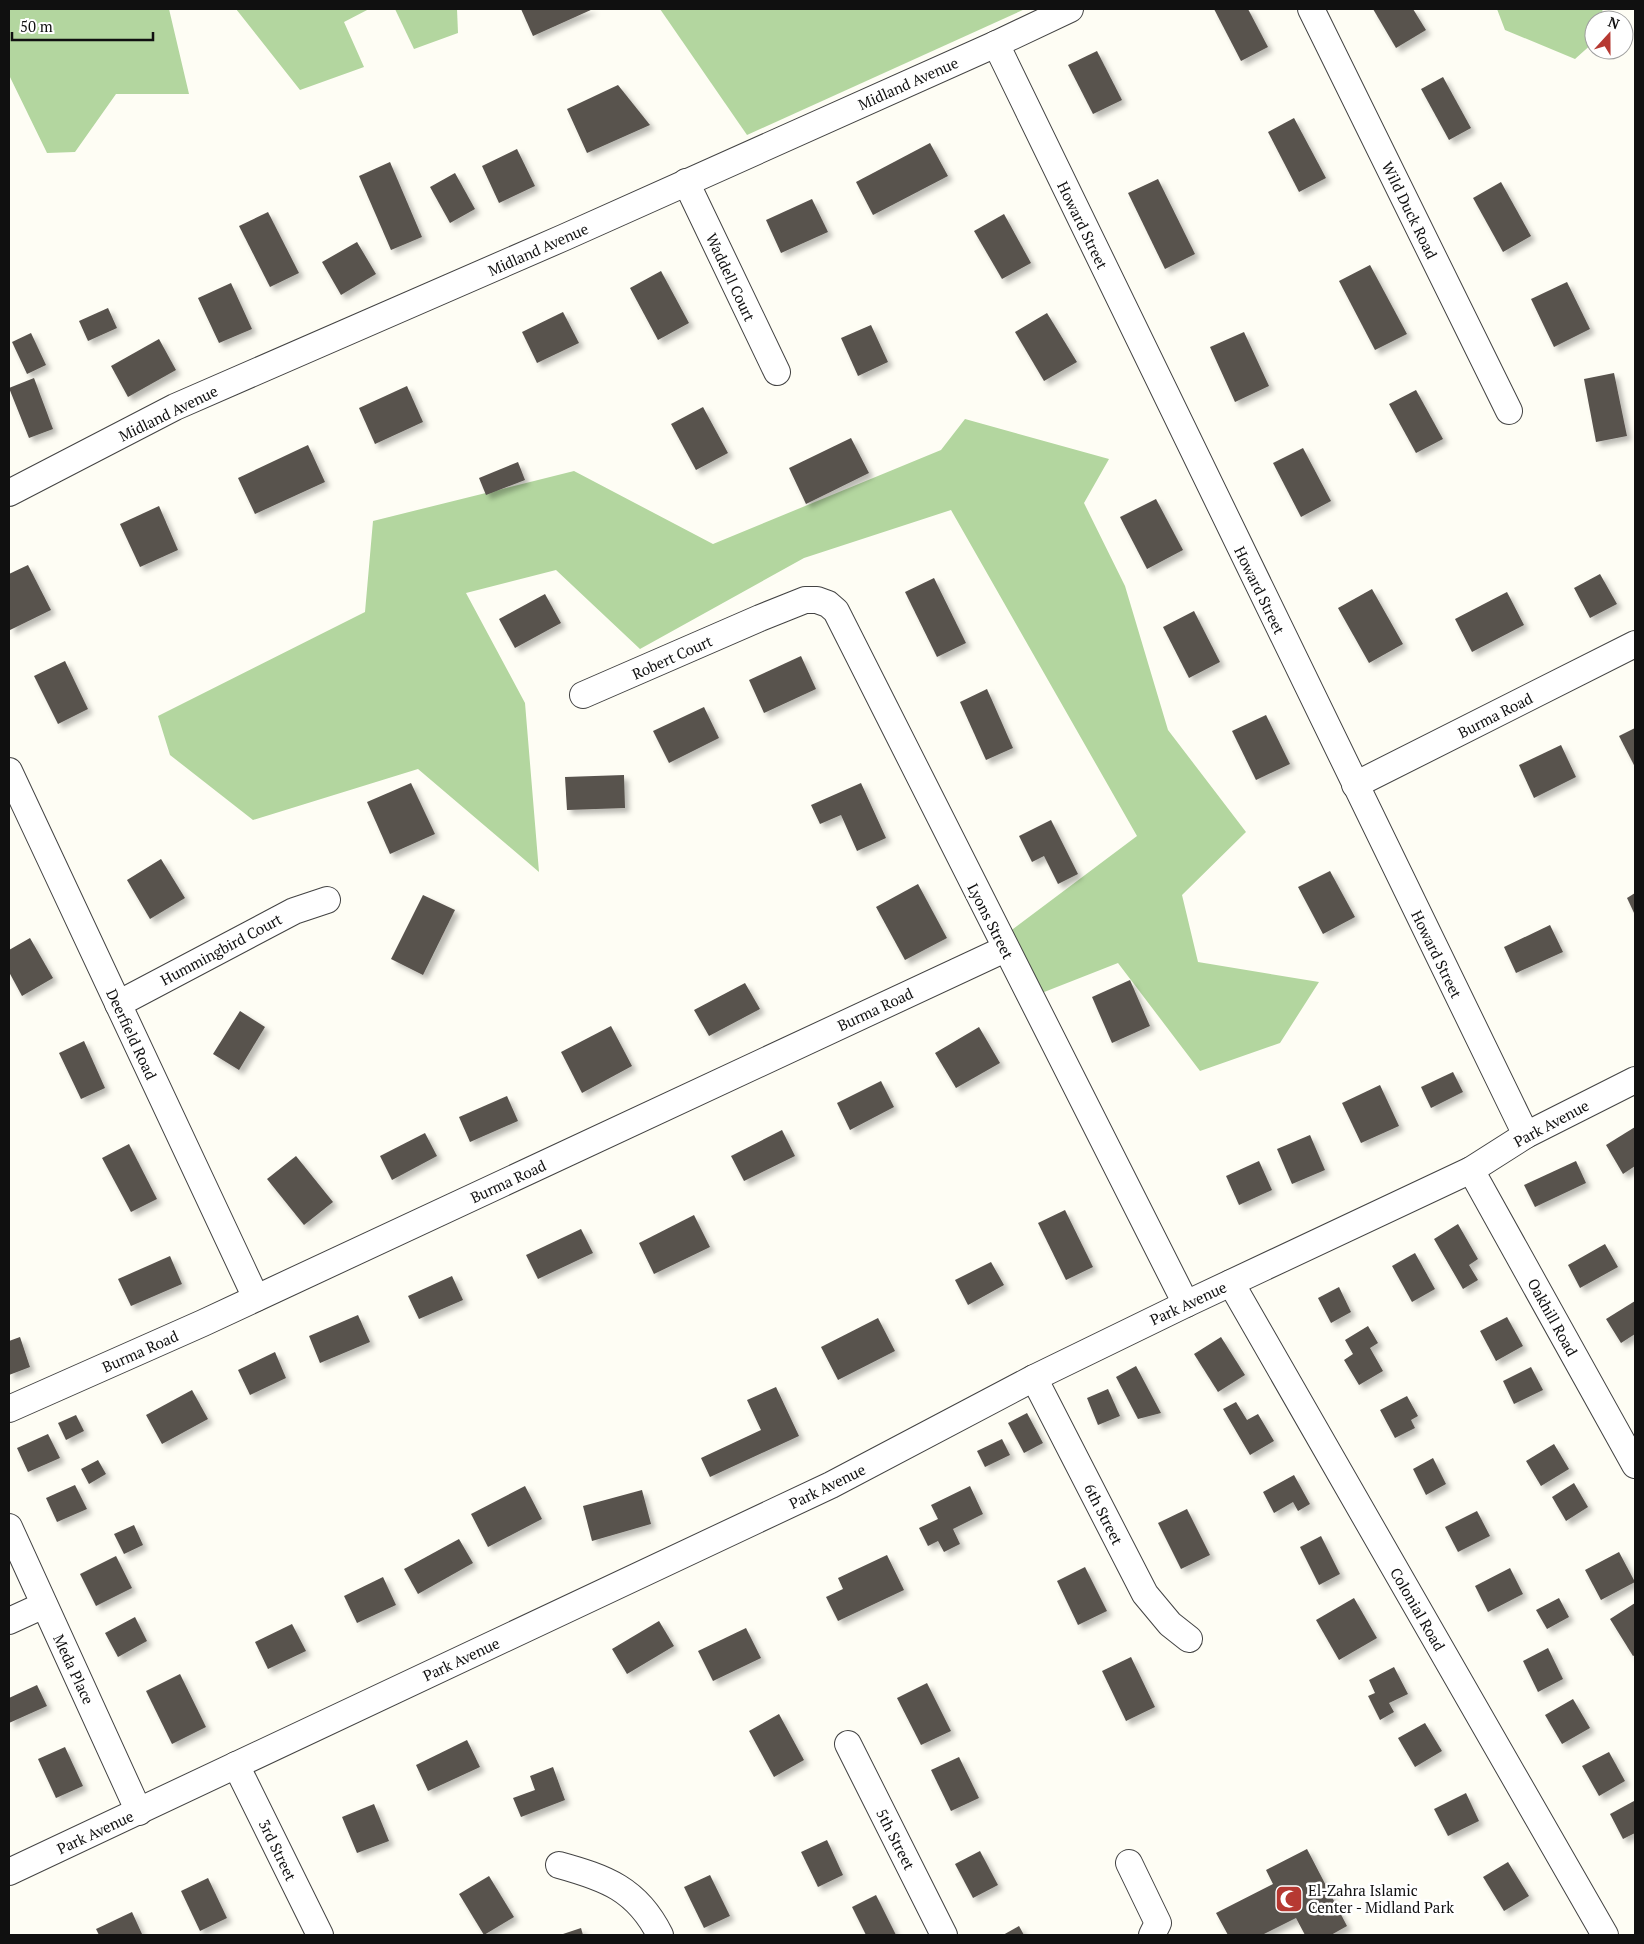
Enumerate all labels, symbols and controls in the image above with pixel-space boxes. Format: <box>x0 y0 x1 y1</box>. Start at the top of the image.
scale bar <box>12 10 154 42</box>
north arrow <box>1584 10 1634 60</box>
text: N <box>1605 12 1623 33</box>
text: 50 m <box>20 16 53 36</box>
street label: Midland Avenue <box>855 52 961 114</box>
street label: Wild Duck Road <box>1378 158 1442 262</box>
street label: Howard Street <box>1053 178 1113 273</box>
street label: Midland Avenue <box>485 218 591 280</box>
street label: Waddell Court <box>702 230 760 325</box>
street label: Midland Avenue <box>115 380 221 446</box>
street label: Howard Street <box>1230 543 1290 638</box>
street label: Robert Court <box>629 630 716 684</box>
street label: Burma Road <box>1454 688 1536 742</box>
street label: Lyons Street <box>963 880 1019 963</box>
street label: Howard Street <box>1407 907 1467 1002</box>
street label: Hummingbird Court <box>157 908 286 989</box>
street label: Burma Road <box>834 983 916 1035</box>
street label: Deerfield Road <box>102 985 162 1083</box>
street label: Park Avenue <box>1510 1095 1592 1151</box>
street label: Burma Road <box>467 1155 549 1207</box>
street label: Oakhill Road <box>1523 1275 1583 1359</box>
street label: Park Avenue <box>1146 1277 1230 1329</box>
street label: Burma Road <box>99 1325 181 1377</box>
street label: Park Avenue <box>786 1459 868 1513</box>
street label: 6th Street <box>1080 1480 1128 1548</box>
street label: Colonial Road <box>1386 1564 1450 1654</box>
street label: Meda Place <box>49 1631 99 1707</box>
street label: Park Avenue <box>419 1633 503 1685</box>
street label: 5th Street <box>872 1805 920 1873</box>
street label: Park Avenue <box>53 1806 137 1858</box>
street label: 3rd Street <box>255 1816 302 1884</box>
place label: El-Zahra Islamic Center - Midland Park <box>1308 1880 1454 1917</box>
mosque icon: El-Zahra Islamic Center - Midland Park <box>1274 1884 1304 1914</box>

